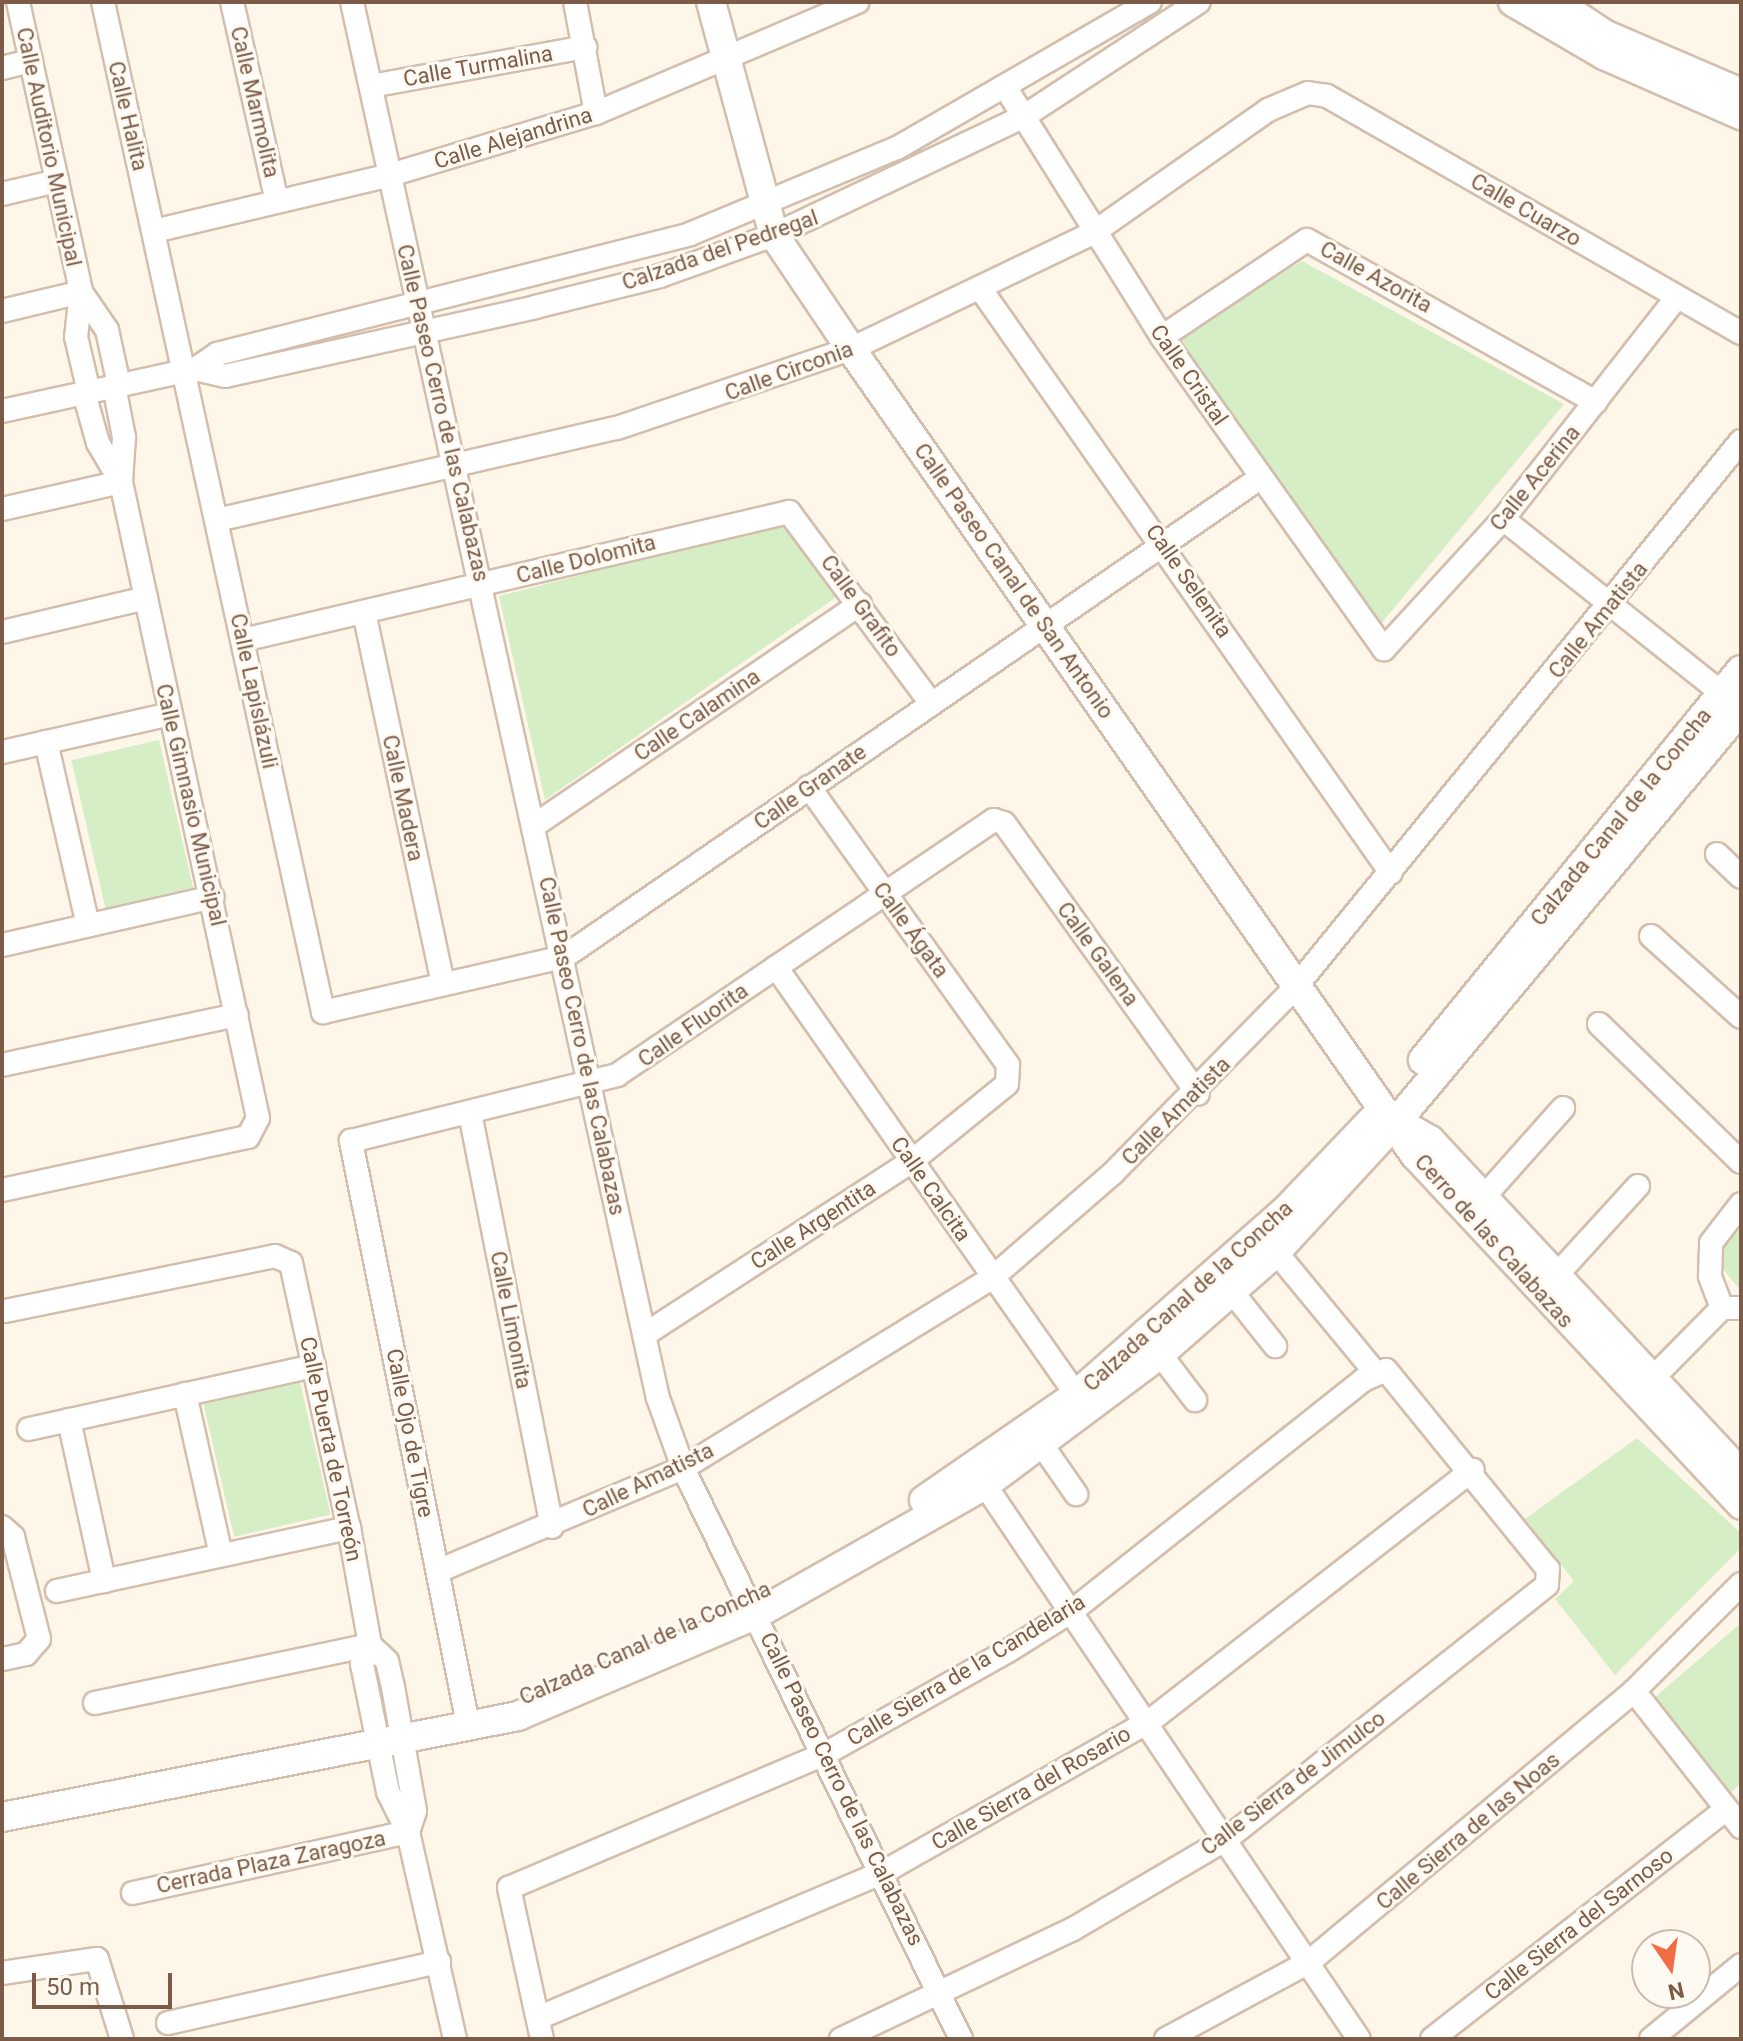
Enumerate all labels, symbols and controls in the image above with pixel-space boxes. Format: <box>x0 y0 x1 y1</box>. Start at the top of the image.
street label: Calle Marmolita <box>225 24 285 180</box>
street label: Calle Auditorio Municipal <box>11 25 87 269</box>
street label: Calle Turmalina <box>401 40 555 92</box>
street label: Calle Halita <box>103 59 153 173</box>
street label: Calle Alejandrina <box>431 101 595 175</box>
street label: Calle Cuarzo <box>1466 168 1586 252</box>
street label: Calzada del Pedregal <box>618 204 822 296</box>
street label: Calle Azorita <box>1315 235 1437 319</box>
street label: Calle Paseo Cerro de las Calabazas <box>391 242 495 584</box>
street label: Calle Cristal <box>1145 319 1233 431</box>
street label: Calle Circonia <box>721 336 857 406</box>
street label: Calle Acerina <box>1484 420 1586 536</box>
street label: Calle Paseo Canal de San Antonio <box>908 438 1120 724</box>
street label: Calle Selenita <box>1140 519 1238 643</box>
street label: Calle Dolomita <box>514 529 658 589</box>
street label: Calle Grafito <box>815 550 907 662</box>
street label: Calle Amatista <box>1543 556 1653 684</box>
street label: Calle Lapislázuli <box>225 611 283 771</box>
street label: Calle Calamina <box>629 663 765 767</box>
street label: Calle Gimnasio Municipal <box>150 681 232 929</box>
street label: Calzada Canal de la Concha <box>1525 703 1717 931</box>
street label: Calle Madera <box>377 732 429 864</box>
street label: Calle Granate <box>749 739 871 835</box>
street label: Calle Paseo Cerro de las Calabazas <box>533 874 631 1218</box>
street label: Calle Ágata <box>867 877 955 983</box>
street label: Calle Galena <box>1051 897 1145 1011</box>
street label: Calle Fluorita <box>633 977 753 1073</box>
street label: Calle Amatista <box>1116 1051 1236 1171</box>
street label: Calle Calcita <box>885 1132 977 1246</box>
street label: Cerro de las Calabazas <box>1409 1149 1579 1333</box>
street label: Calle Argentita <box>746 1175 880 1275</box>
street label: Calzada Canal de la Concha <box>1078 1195 1298 1397</box>
street label: Calle Limonita <box>485 1249 537 1391</box>
street label: Calle Puerta de Torreón <box>294 1334 368 1564</box>
street label: Calle Ojo de Tigre <box>381 1346 439 1520</box>
street label: Calle Amatista <box>578 1437 718 1523</box>
street label: Calzada Canal de la Concha <box>515 1576 775 1710</box>
street label: Calle Sierra de la Candelaria <box>842 1588 1090 1752</box>
street label: Calle Paseo Cerro de las Calabazas <box>754 1628 930 1950</box>
street label: Calle Sierra de Jimulco <box>1196 1705 1390 1861</box>
street label: Calle Sierra del Rosario <box>927 1720 1135 1856</box>
street label: Calle Sierra de las Noas <box>1371 1747 1565 1915</box>
street label: Cerrada Plaza Zaragoza <box>154 1825 388 1899</box>
street label: Calle Sierra del Sarnoso <box>1479 1842 1679 2006</box>
north arrow <box>1631 1929 1711 2009</box>
scale bar <box>36 1957 176 2007</box>
text: 50 m <box>46 1973 100 2001</box>
text: N <box>1666 1977 1686 2005</box>

